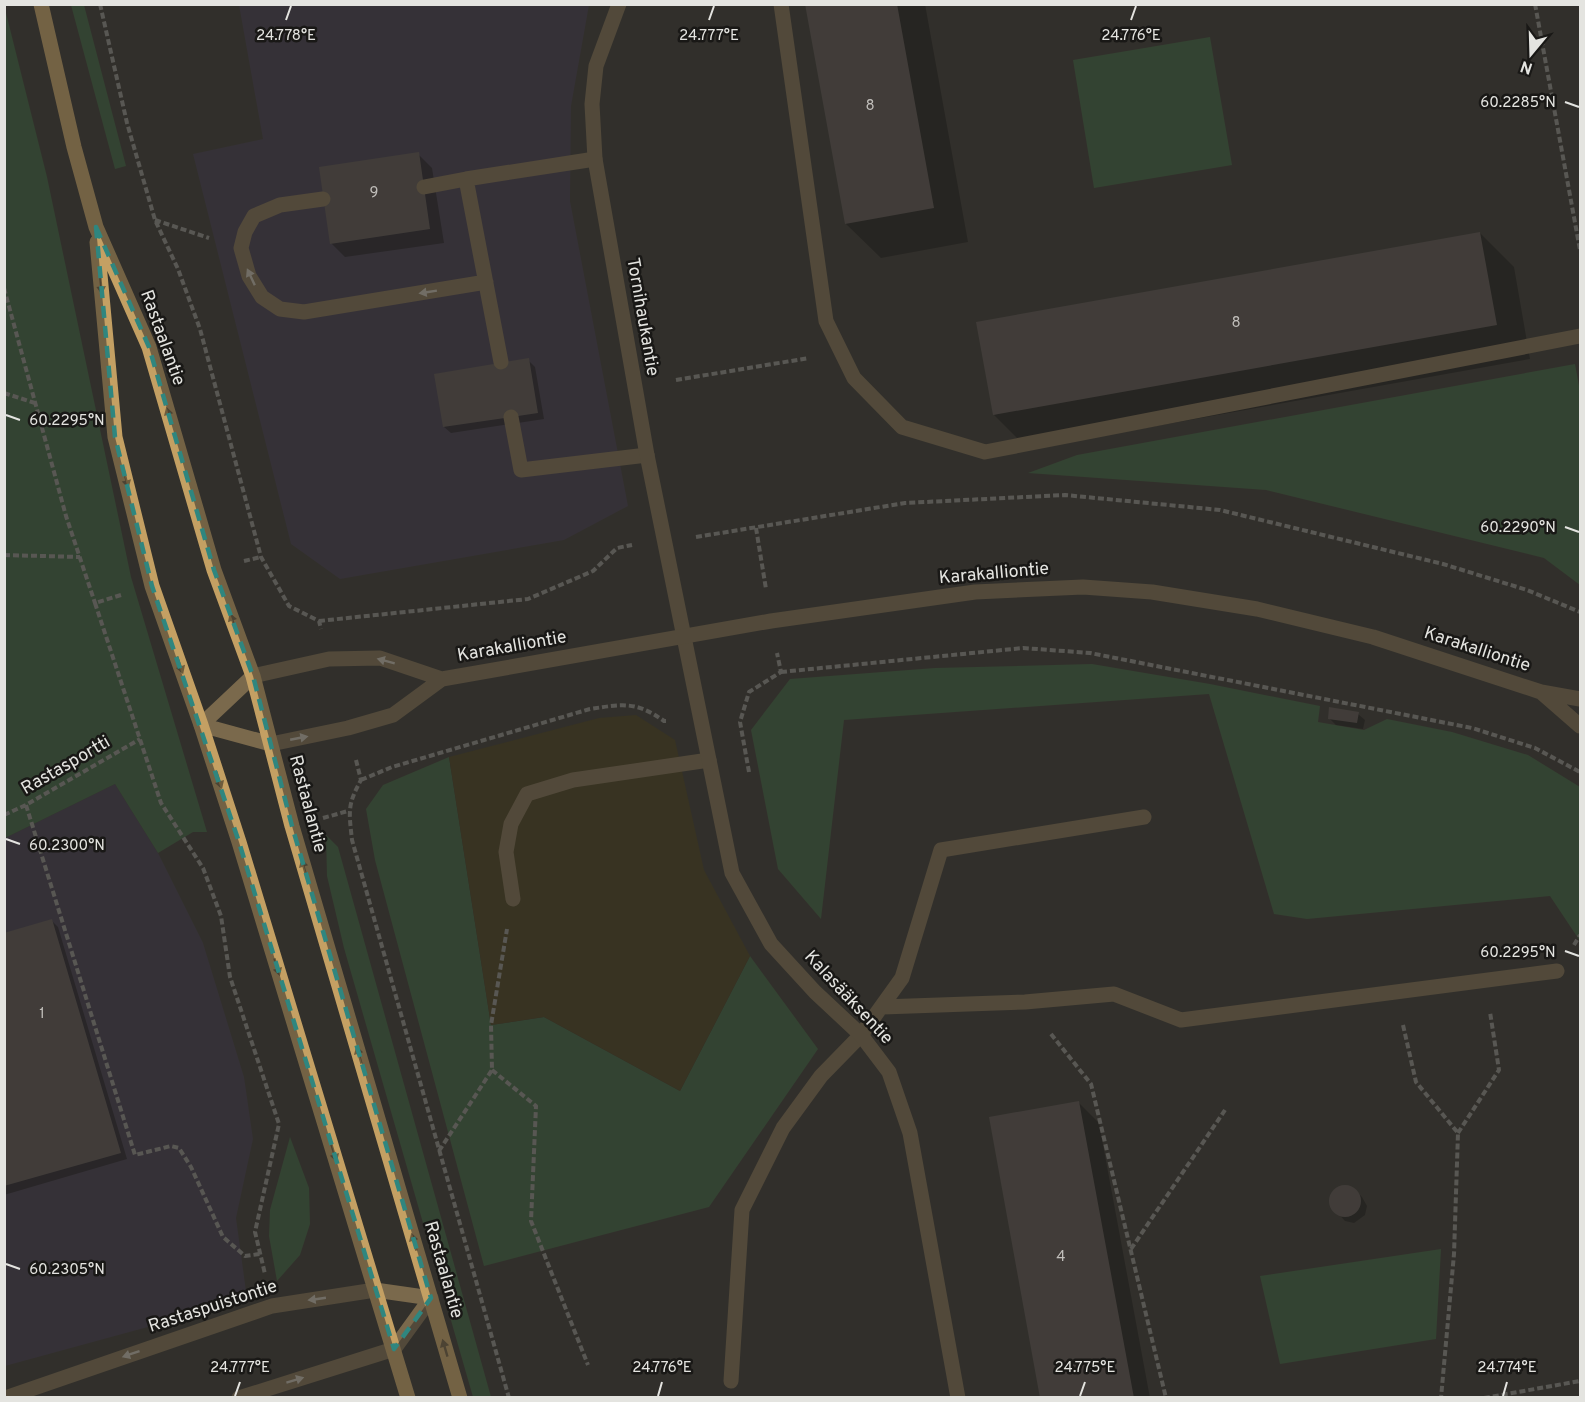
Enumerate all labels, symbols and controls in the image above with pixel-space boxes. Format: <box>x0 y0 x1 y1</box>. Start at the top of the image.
north arrow <box>1501 24 1561 84</box>
text: 24.778°E <box>256 27 316 46</box>
text: 24.777°E <box>679 27 739 46</box>
text: 24.776°E <box>1101 27 1161 46</box>
text: N <box>1518 55 1535 78</box>
text: 60.2285°N <box>1480 94 1556 113</box>
house number: 8 <box>865 97 875 116</box>
house number: 9 <box>370 184 378 203</box>
street label: Tornihaukantie <box>620 256 664 378</box>
one-way arrow <box>246 268 255 285</box>
one-way arrow <box>96 276 106 295</box>
street label: Rastaalantie <box>134 287 190 389</box>
one-way arrow <box>418 287 437 296</box>
house number: 8 <box>1231 314 1241 333</box>
one-way arrow <box>164 406 173 424</box>
text: 60.2295°N <box>29 412 105 431</box>
one-way arrow <box>121 469 131 488</box>
text: 60.2290°N <box>1480 519 1556 538</box>
street label: Karakalliontie <box>938 558 1050 590</box>
one-way arrow <box>228 612 238 630</box>
street label: Karakalliontie <box>1421 622 1533 678</box>
street label: Karakalliontie <box>456 626 568 668</box>
one-way arrow <box>377 656 395 665</box>
one-way arrow <box>176 657 186 675</box>
street label: Rastasportti <box>17 731 115 801</box>
one-way arrow <box>289 733 308 742</box>
street label: Rastaalantie <box>283 753 331 855</box>
one-way arrow <box>215 771 225 789</box>
text: 60.2300°N <box>29 837 105 856</box>
one-way arrow <box>299 859 308 877</box>
text: 60.2295°N <box>1480 944 1556 963</box>
street label: Kalasääksentie <box>799 946 897 1050</box>
one-way arrow <box>273 958 282 976</box>
house number: 1 <box>39 1005 45 1024</box>
one-way arrow <box>354 1046 363 1064</box>
one-way arrow <box>330 1144 339 1162</box>
street label: Rastaalantie <box>418 1219 468 1321</box>
one-way arrow <box>409 1233 418 1251</box>
house number: 4 <box>1056 1248 1066 1267</box>
text: 60.2305°N <box>29 1261 105 1280</box>
street label: Rastaspuistontie <box>146 1275 280 1339</box>
one-way arrow <box>308 1294 327 1303</box>
one-way arrow <box>440 1339 449 1357</box>
one-way arrow <box>122 1350 140 1359</box>
text: 24.777°E <box>210 1359 270 1378</box>
text: 24.776°E <box>632 1359 692 1378</box>
text: 24.775°E <box>1055 1359 1115 1378</box>
text: 24.774°E <box>1477 1359 1537 1378</box>
one-way arrow <box>286 1375 304 1384</box>

